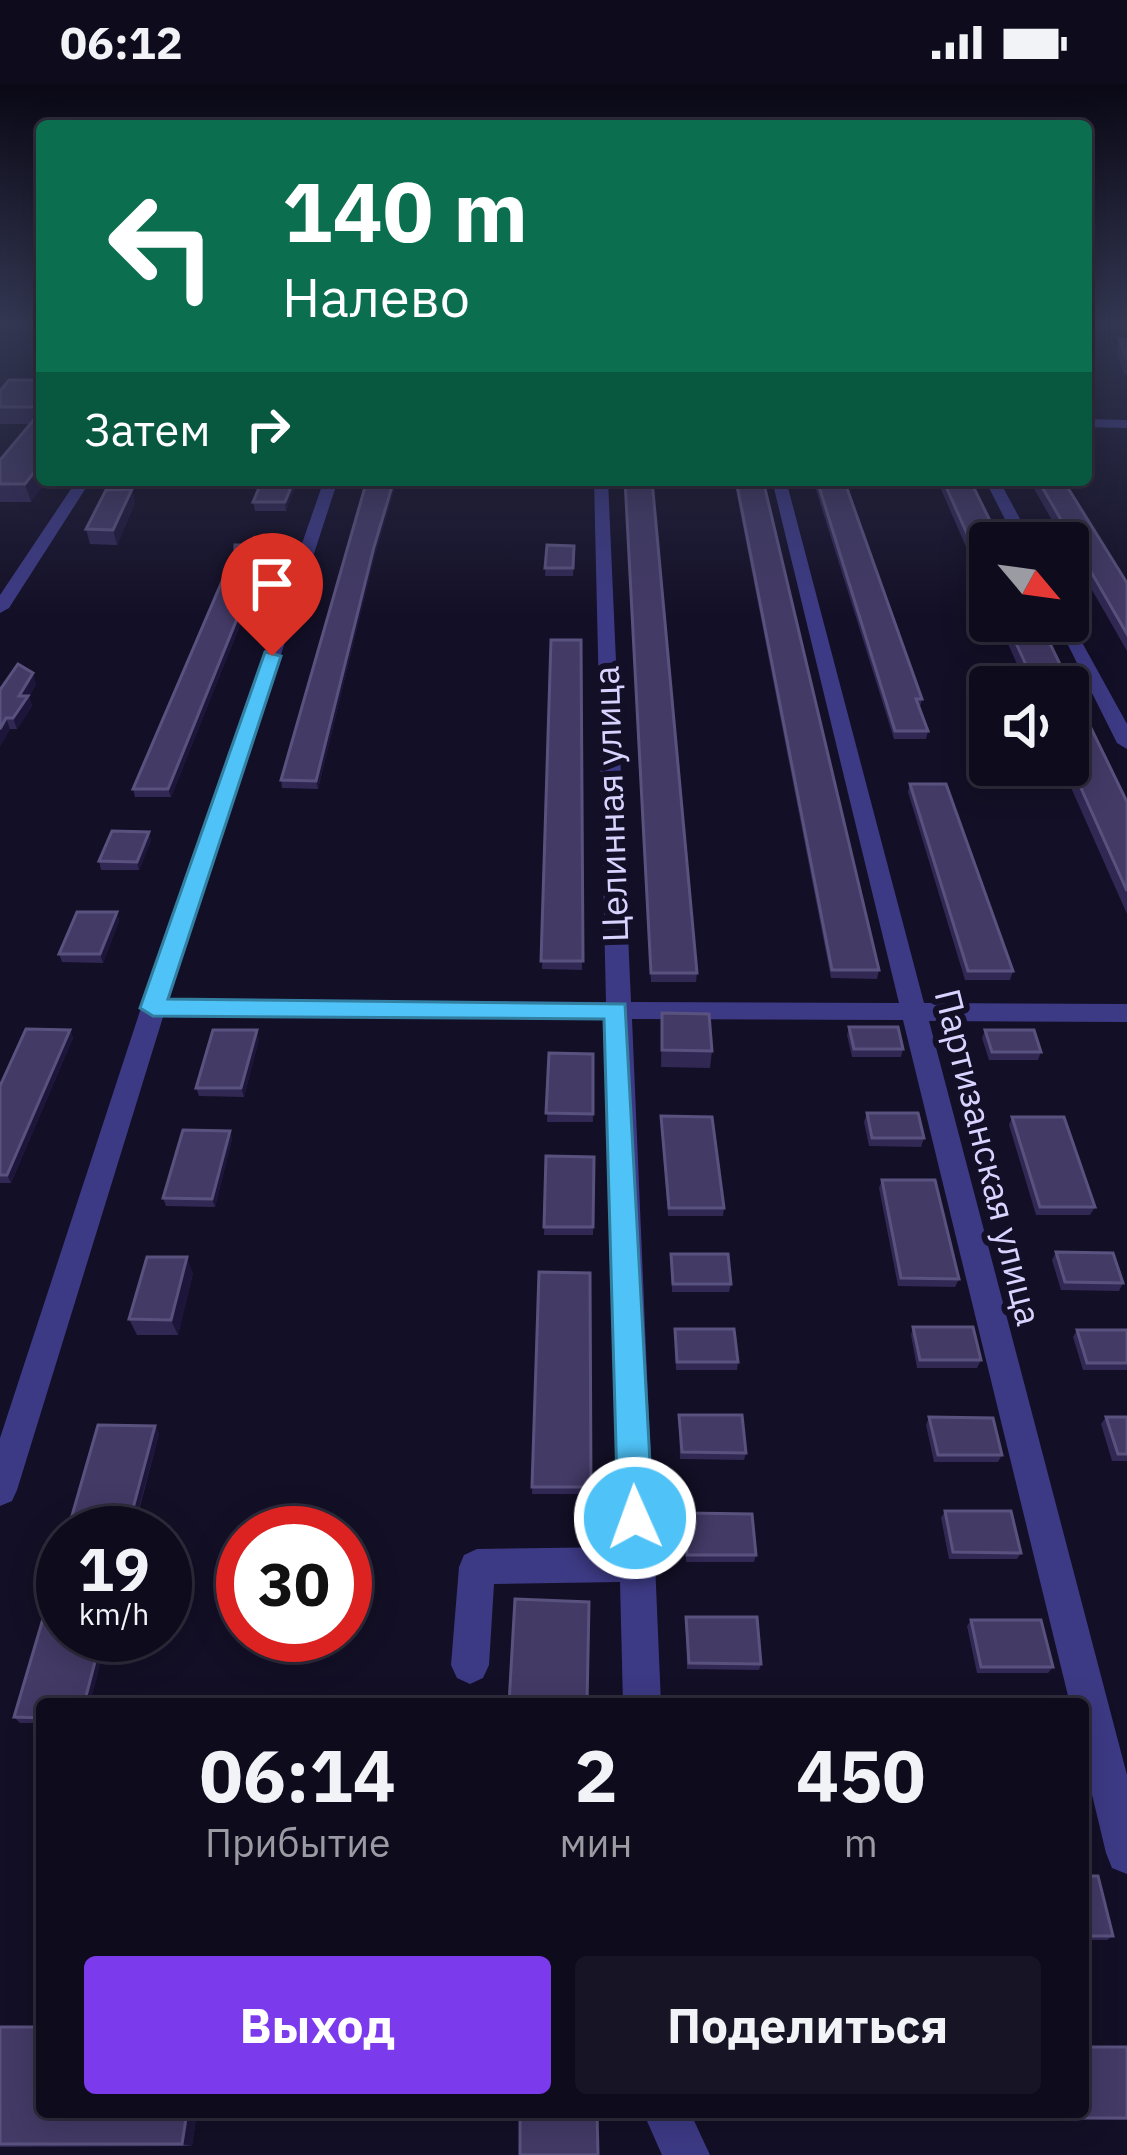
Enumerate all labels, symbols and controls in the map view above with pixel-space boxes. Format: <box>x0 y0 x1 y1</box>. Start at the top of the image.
text: 06:12 <box>60 13 183 71</box>
text: 140 m <box>282 156 528 265</box>
icon: left <box>84 168 240 324</box>
text: Налево <box>282 262 470 332</box>
icon: right <box>235 396 301 462</box>
text: Затем <box>84 400 211 458</box>
north arrow <box>969 522 1089 642</box>
map controls <box>969 522 1089 786</box>
pin <box>221 533 323 656</box>
icon: arrive <box>239 551 305 617</box>
street label: Целинная улица <box>582 665 638 943</box>
button: sound <box>969 666 1089 786</box>
street label: Партизанская улица <box>924 984 1054 1330</box>
position arrow <box>572 1455 698 1581</box>
speed limit sign: 30 <box>216 1506 372 1662</box>
text: 19 <box>78 1529 150 1608</box>
text: km/h <box>79 1594 149 1633</box>
text: 06:14 <box>199 1728 396 1822</box>
text: 2 <box>574 1728 618 1822</box>
text: 450 <box>796 1728 926 1822</box>
text: Прибытие <box>205 1817 391 1868</box>
text: мин <box>559 1817 632 1868</box>
text: m <box>844 1817 878 1868</box>
button: Выход <box>84 1956 551 2094</box>
button: Поделиться <box>575 1956 1041 2094</box>

